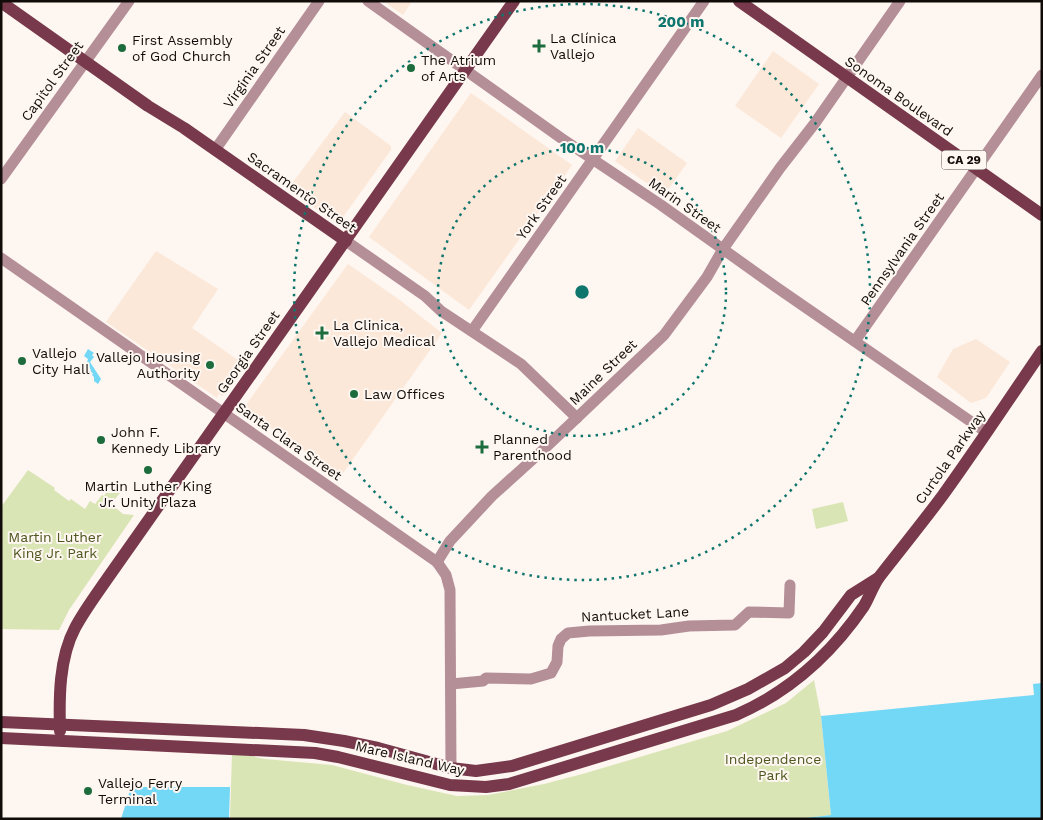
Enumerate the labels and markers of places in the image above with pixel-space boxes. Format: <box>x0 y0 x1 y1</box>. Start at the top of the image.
place label: La Clínica Vallejo <box>550 30 617 62</box>
place label: First Assembly of God Church <box>132 32 233 64</box>
marker: La Clínica Vallejo <box>532 39 546 53</box>
marker: First Assembly of God Church <box>116 42 128 54</box>
place label: The Atrium of Arts <box>421 52 496 84</box>
marker: The Atrium of Arts <box>405 62 417 74</box>
centre of rings <box>573 283 591 301</box>
place label: La Clinica, Vallejo Medical <box>333 317 436 349</box>
marker: La Clinica, Vallejo Medical <box>315 326 329 340</box>
place label: Vallejo City Hall <box>32 345 90 377</box>
place label: Vallejo Housing Authority <box>96 349 201 381</box>
marker: Vallejo City Hall <box>16 355 28 367</box>
marker: Vallejo Housing Authority <box>204 359 216 371</box>
place label: Law Offices <box>364 386 445 402</box>
marker: Law Offices <box>348 388 360 400</box>
place label: John F. Kennedy Library <box>111 424 222 456</box>
place label: Planned Parenthood <box>493 431 572 463</box>
marker: John F. Kennedy Library <box>95 434 107 446</box>
marker: Planned Parenthood <box>475 440 489 454</box>
marker: Martin Luther King Jr. Unity Plaza <box>142 464 154 476</box>
place label: Martin Luther King Jr. Unity Plaza <box>85 478 212 510</box>
place label: Vallejo Ferry Terminal <box>98 775 183 807</box>
marker: Vallejo Ferry Terminal <box>82 785 94 797</box>

